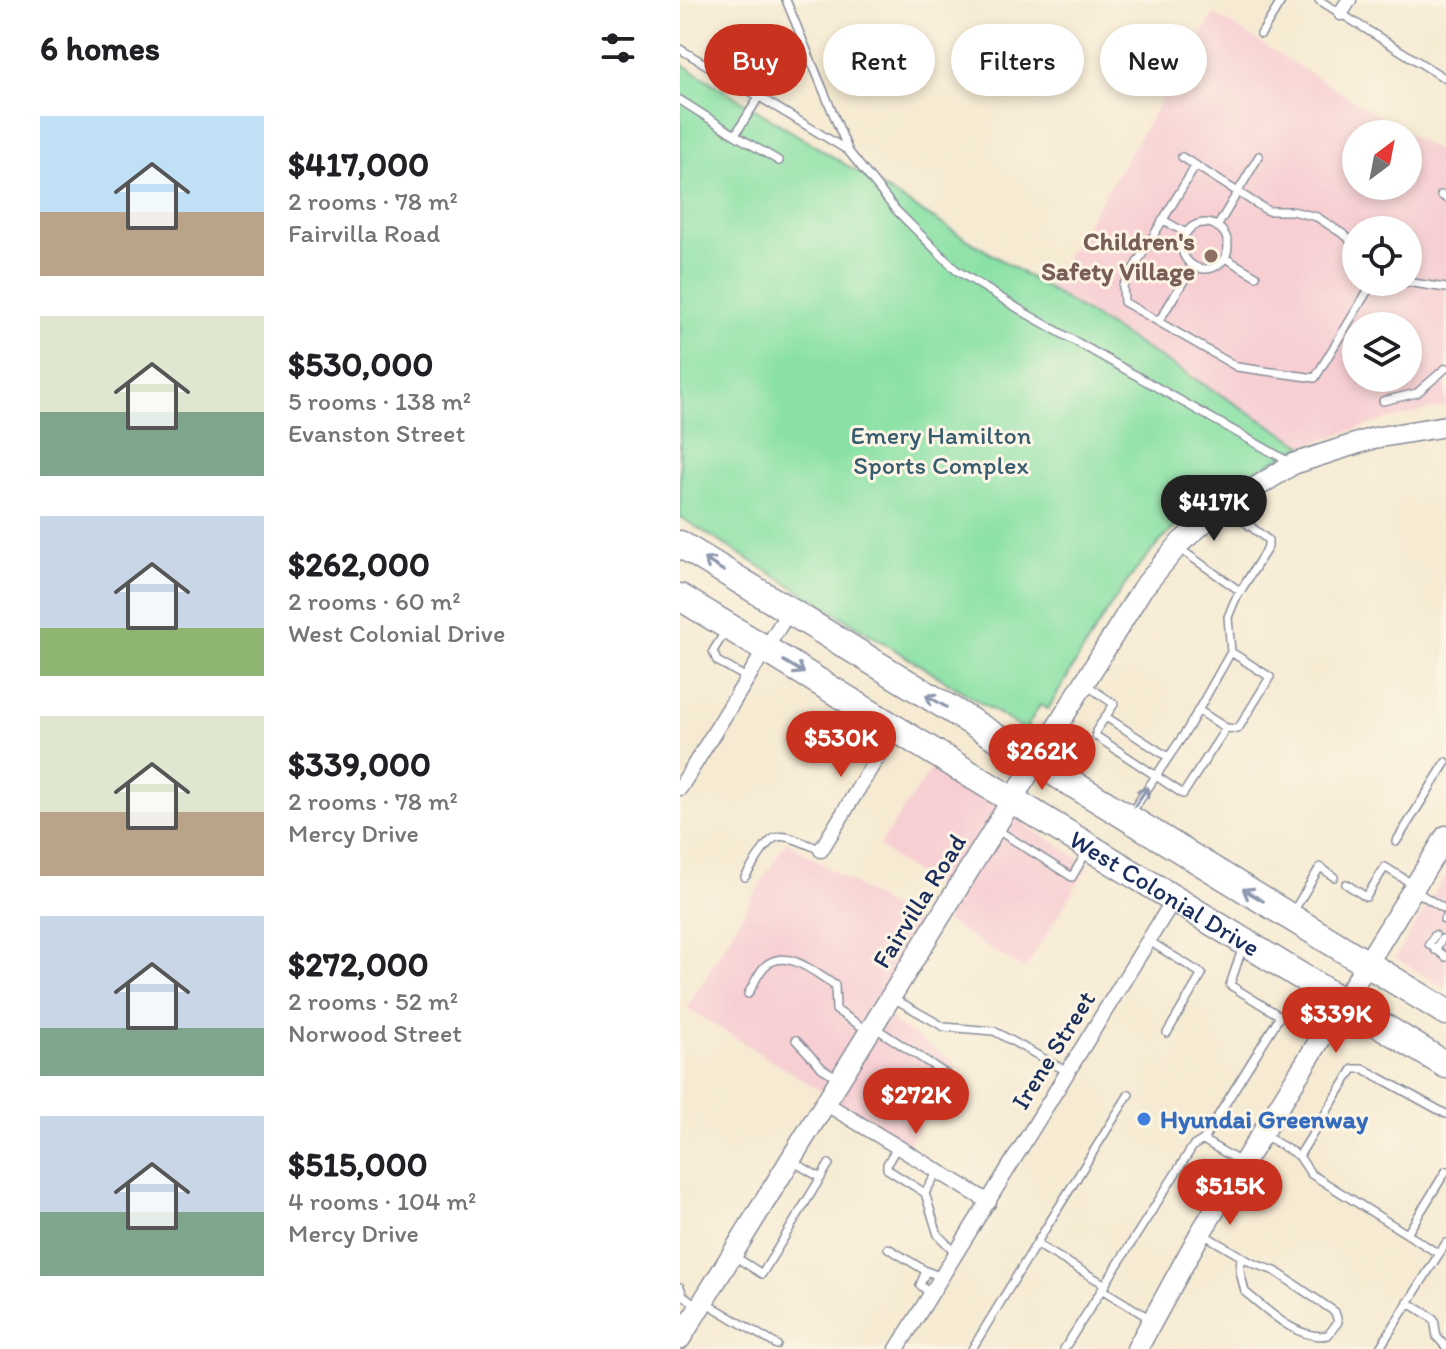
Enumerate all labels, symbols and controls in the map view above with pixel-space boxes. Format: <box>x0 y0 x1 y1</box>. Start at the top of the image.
chip: Buy <box>704 24 807 96</box>
chip: Rent <box>823 24 935 96</box>
chip: Filters <box>951 24 1084 96</box>
chip: New <box>1100 24 1207 96</box>
icon: filters <box>596 26 640 70</box>
text: 6 homes <box>40 28 160 69</box>
north arrow <box>1342 120 1422 200</box>
map controls <box>1342 120 1422 392</box>
text: $417,000 <box>288 144 429 185</box>
icon: home <box>104 148 200 244</box>
text: 2 rooms · 78 m² <box>288 185 458 217</box>
button: locate <box>1342 216 1422 296</box>
text: Fairvilla Road <box>288 217 440 249</box>
place label: Children's Safety Village <box>1041 225 1195 287</box>
marker: Children's Safety Village <box>1202 247 1220 265</box>
button: layers <box>1342 312 1422 392</box>
text: $530,000 <box>288 344 433 385</box>
icon: home <box>104 348 200 444</box>
text: 5 rooms · 138 m² <box>288 385 471 417</box>
text: Evanston Street <box>288 417 465 449</box>
park label: Emery Hamilton Sports Complex <box>851 419 1032 481</box>
pin: $417K <box>1158 475 1270 543</box>
text: $417K <box>1179 485 1249 517</box>
text: $262,000 <box>288 544 430 585</box>
icon: home <box>104 548 200 644</box>
one-way arrow <box>703 557 726 573</box>
text: 2 rooms · 60 m² <box>288 585 461 617</box>
text: West Colonial Drive <box>288 617 505 649</box>
one-way arrow <box>782 659 805 675</box>
one-way arrow <box>925 693 947 709</box>
pin: $530K <box>785 711 897 779</box>
text: $530K <box>804 721 878 753</box>
pin: $262K <box>986 724 1098 792</box>
text: $262K <box>1007 734 1077 766</box>
text: $339,000 <box>288 744 431 785</box>
icon: home <box>104 748 200 844</box>
text: 2 rooms · 78 m² <box>288 785 458 817</box>
one-way arrow <box>1134 786 1150 809</box>
text: Mercy Drive <box>288 817 419 849</box>
street label: West Colonial Drive <box>1064 823 1266 963</box>
street label: Fairvilla Road <box>865 828 973 974</box>
one-way arrow <box>1242 886 1265 902</box>
text: $272,000 <box>288 944 429 985</box>
icon: home <box>104 948 200 1044</box>
text: 2 rooms · 52 m² <box>288 985 458 1017</box>
street label: Irene Street <box>1004 985 1102 1115</box>
pin: $339K <box>1280 987 1392 1055</box>
text: $339K <box>1300 997 1372 1029</box>
text: Norwood Street <box>288 1017 462 1049</box>
pin: $272K <box>860 1068 972 1136</box>
text: $272K <box>881 1078 951 1110</box>
place label: Hyundai Greenway <box>1160 1103 1369 1135</box>
marker: Hyundai Greenway <box>1135 1110 1153 1128</box>
text: $515,000 <box>288 1144 428 1185</box>
icon: home <box>104 1148 200 1244</box>
pin: $515K <box>1174 1159 1286 1227</box>
text: $515K <box>1195 1169 1265 1201</box>
text: 4 rooms · 104 m² <box>288 1185 476 1217</box>
text: Mercy Drive <box>288 1217 419 1249</box>

